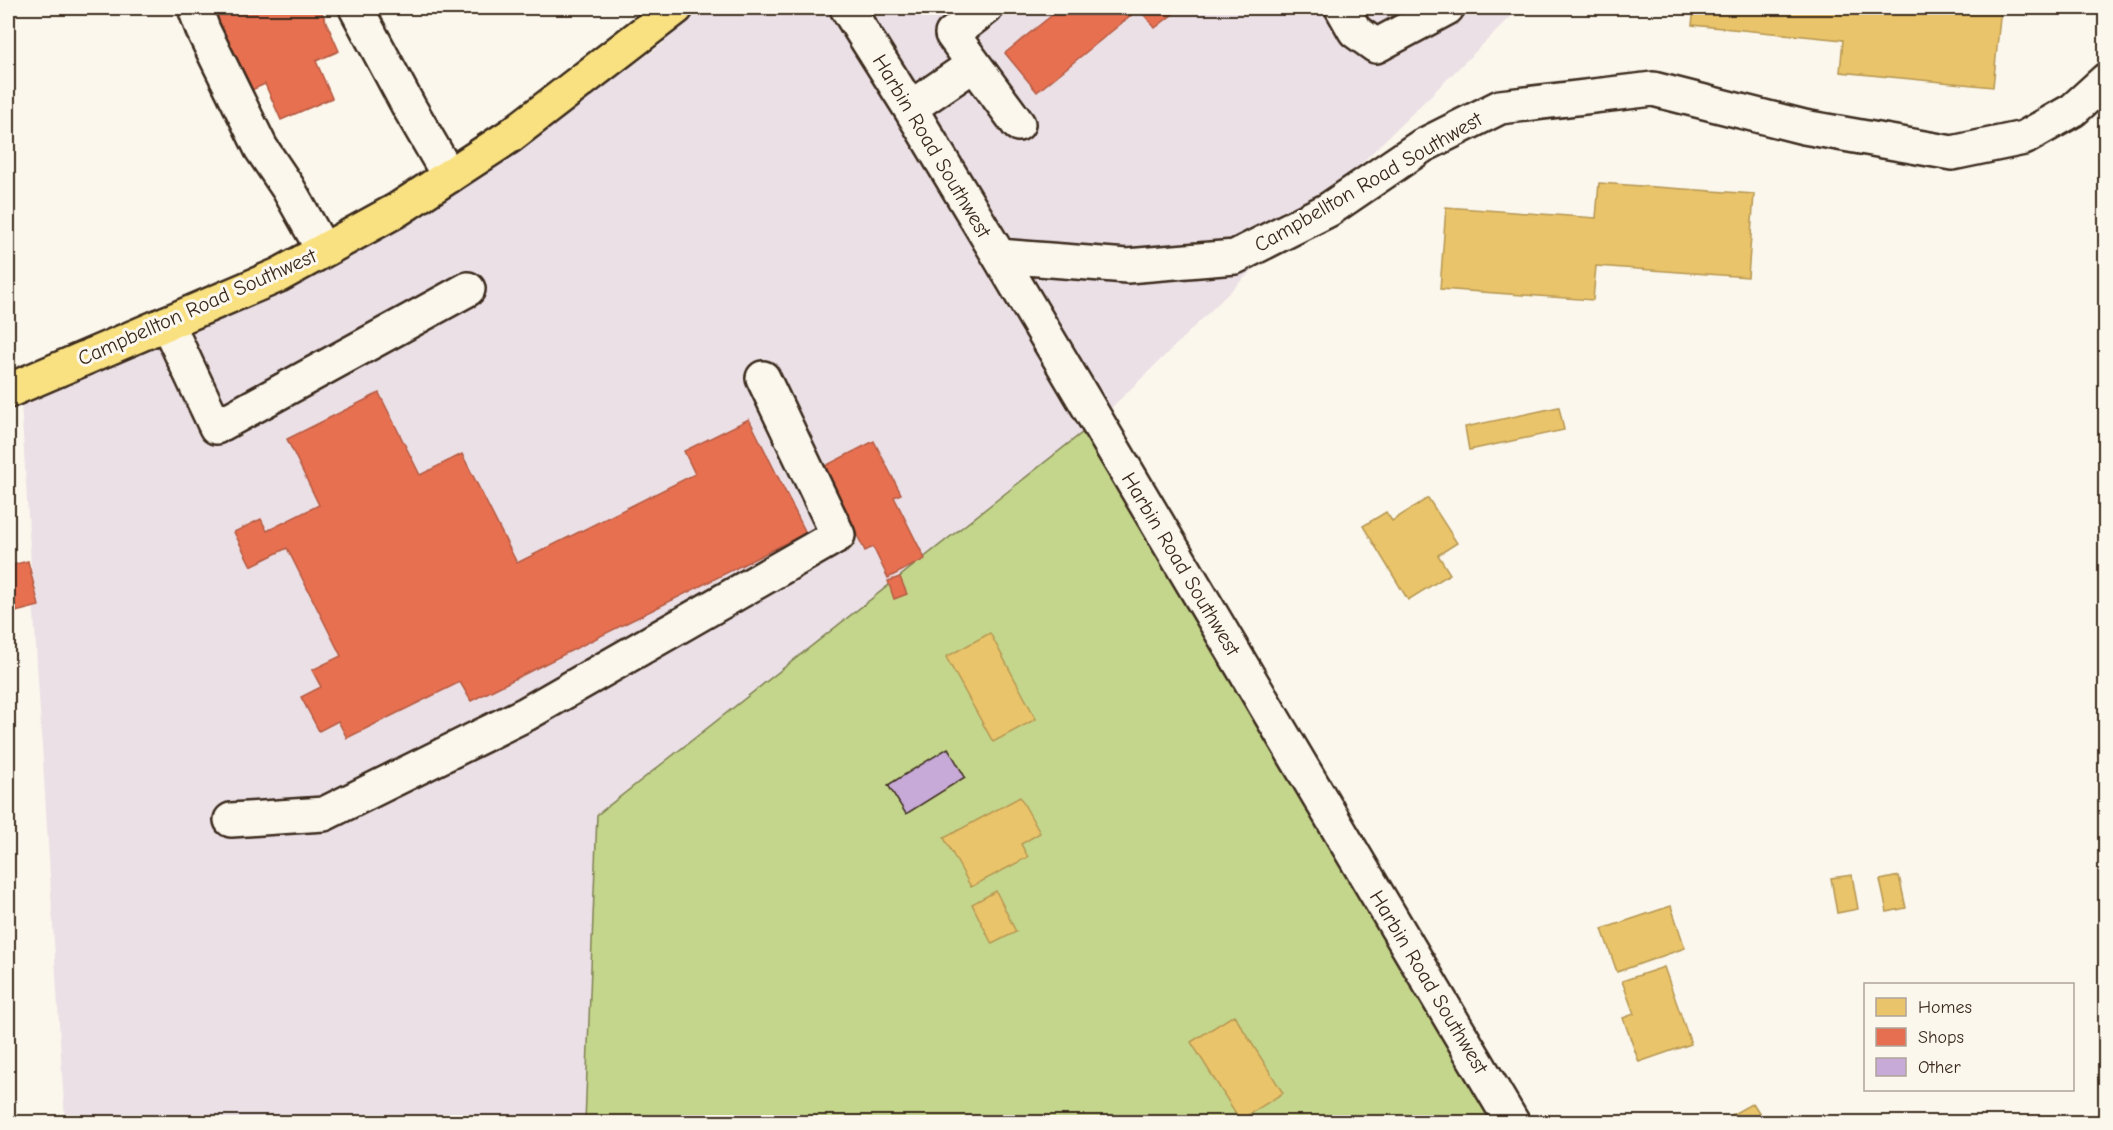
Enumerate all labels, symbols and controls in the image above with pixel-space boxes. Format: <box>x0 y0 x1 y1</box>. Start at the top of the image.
street label: Harbin Road Southwest <box>868 50 997 243</box>
street label: Campbellton Road Southwest <box>1250 106 1487 257</box>
street label: Campbellton Road Southwest <box>74 243 321 371</box>
street label: Harbin Road Southwest <box>1117 468 1246 661</box>
street label: Harbin Road Southwest <box>1365 886 1494 1079</box>
legend <box>1864 983 2074 1091</box>
text: Homes <box>1918 997 1972 1018</box>
text: Shops <box>1918 1027 1964 1048</box>
text: Other <box>1918 1057 1961 1078</box>

